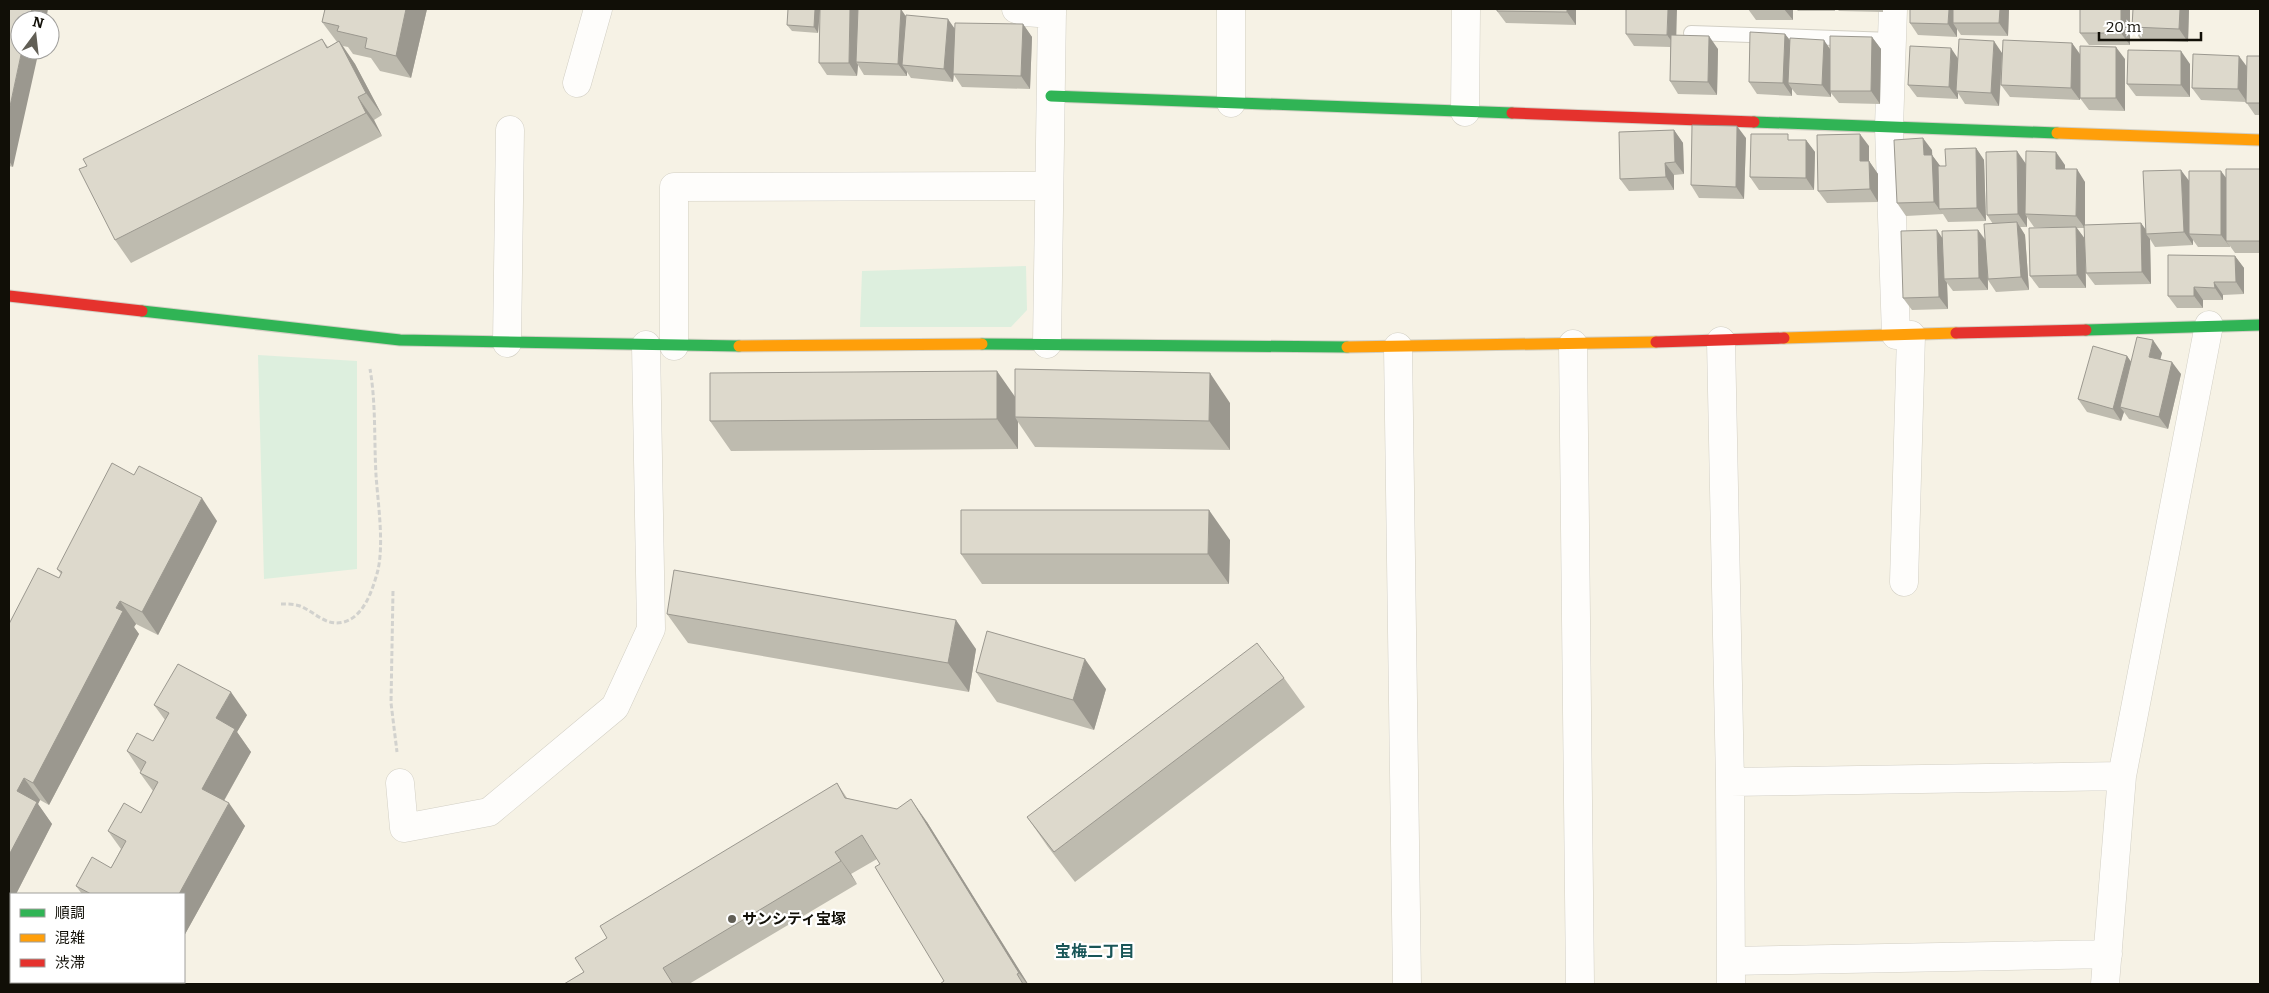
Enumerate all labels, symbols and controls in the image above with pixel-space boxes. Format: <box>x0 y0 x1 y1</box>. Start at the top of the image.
north arrow <box>10 10 60 60</box>
scale bar <box>2099 10 2202 42</box>
text: N <box>31 13 46 33</box>
text: 20 m <box>2106 18 2142 36</box>
legend <box>10 893 185 983</box>
text: 順調 <box>55 904 85 922</box>
place label: サンシティ宝塚 <box>742 910 846 928</box>
marker: サンシティ宝塚 <box>726 913 738 925</box>
text: 混雑 <box>55 929 85 947</box>
district label: 宝梅二丁目 <box>1055 942 1135 961</box>
text: 渋滞 <box>55 954 85 972</box>

